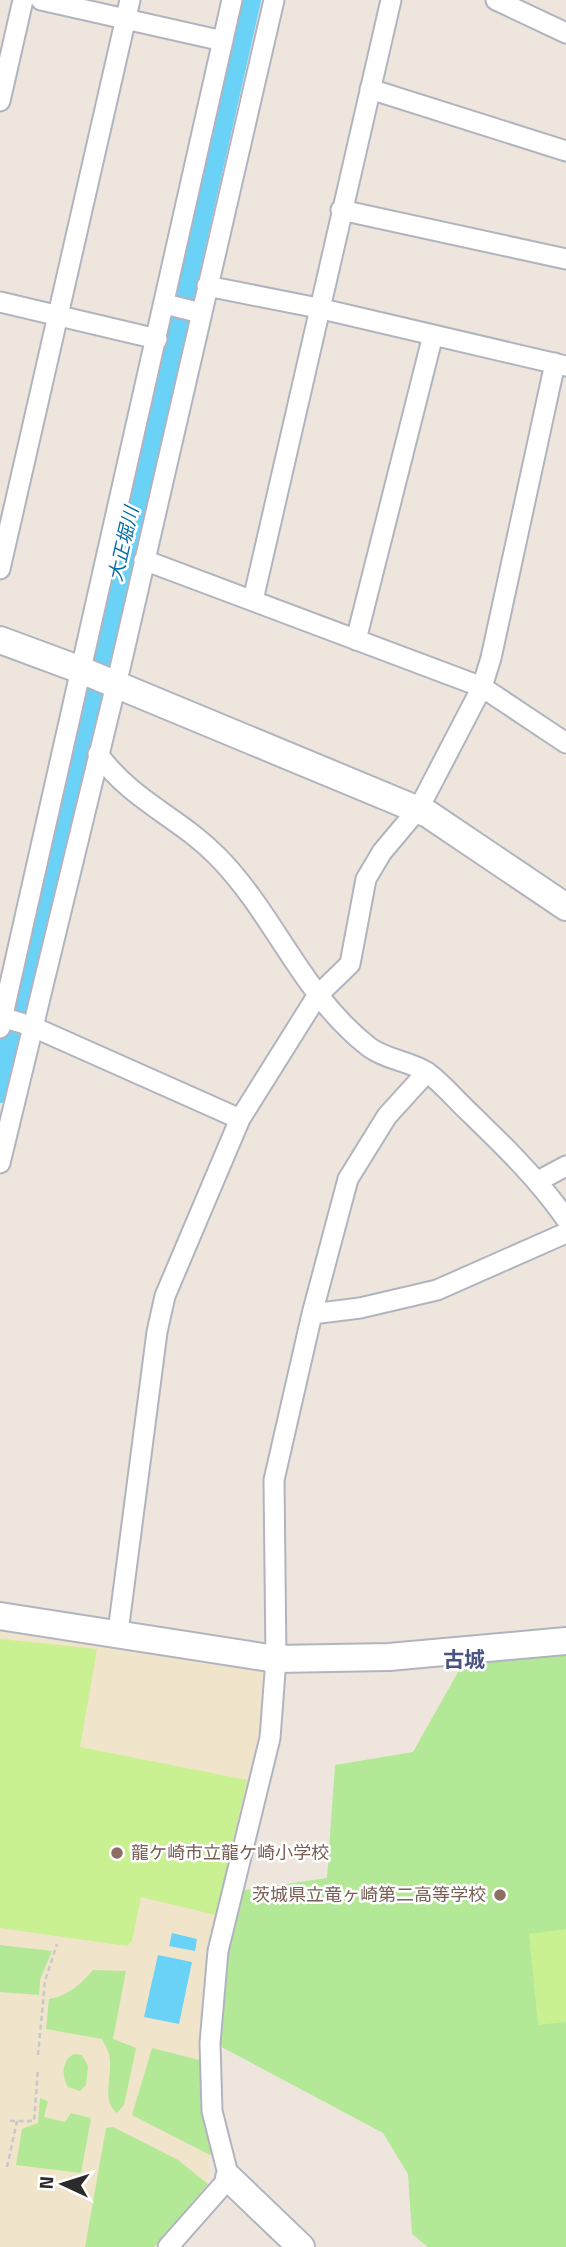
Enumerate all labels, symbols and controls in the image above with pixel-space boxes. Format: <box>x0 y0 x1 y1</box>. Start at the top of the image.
water label: 大正堀川 <box>100 502 146 584</box>
district label: 古城 <box>443 1643 485 1675</box>
place label: 龍ケ崎市立龍ケ崎小学校 <box>131 1839 329 1866</box>
marker: 龍ケ崎市立龍ケ崎小学校 <box>109 1845 125 1861</box>
place label: 茨城県立竜ヶ崎第二高等学校 <box>252 1881 486 1908</box>
marker: 茨城県立竜ヶ崎第二高等学校 <box>492 1887 508 1903</box>
north arrow <box>28 2149 98 2219</box>
text: N <box>31 2175 60 2190</box>

